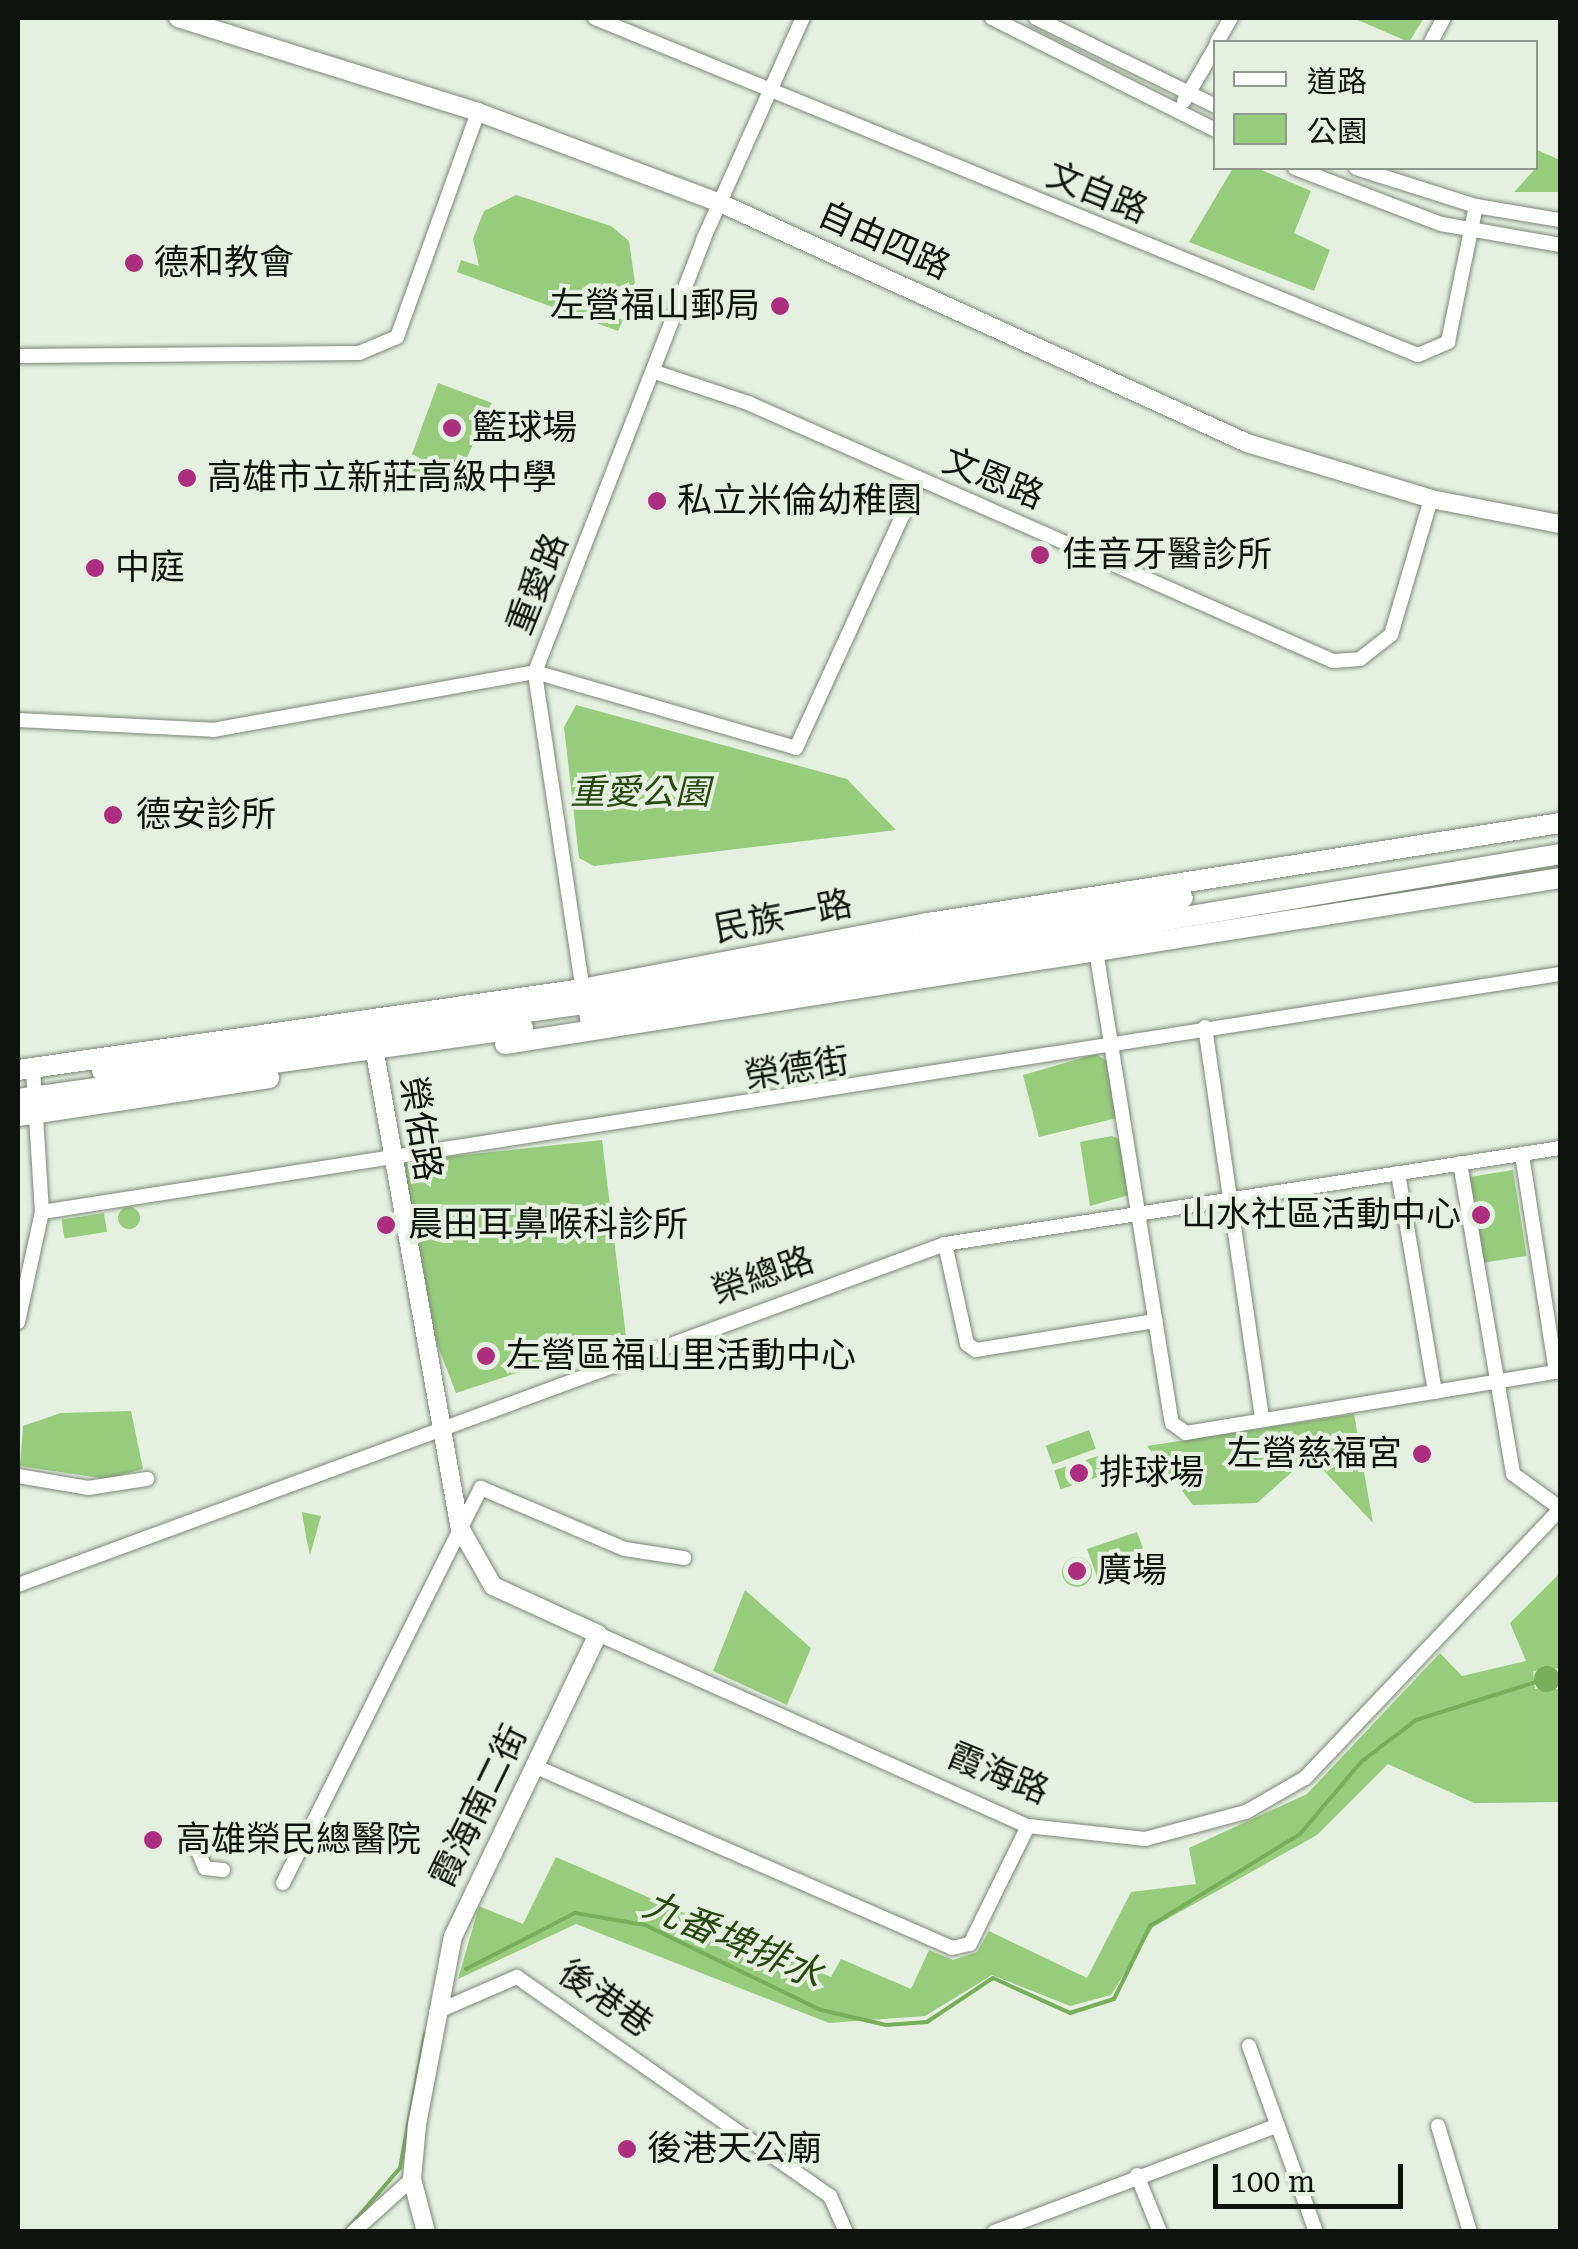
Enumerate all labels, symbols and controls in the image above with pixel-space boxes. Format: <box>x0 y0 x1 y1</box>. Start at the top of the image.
legend <box>1213 40 1538 170</box>
text: 道路 <box>1307 64 1367 99</box>
text: 公園 <box>1307 114 1367 149</box>
street label: 文自路 <box>1040 154 1154 232</box>
street label: 自由四路 <box>812 193 956 289</box>
place label: 德和教會 <box>154 242 294 284</box>
marker: 德和教會 <box>123 252 145 274</box>
place label: 左營福山郵局 <box>550 285 760 327</box>
marker: 左營福山郵局 <box>769 295 791 317</box>
place label: 籃球場 <box>472 407 577 449</box>
marker: 籃球場 <box>441 417 463 439</box>
street label: 文恩路 <box>936 440 1050 518</box>
place label: 高雄市立新莊高級中學 <box>207 457 557 499</box>
marker: 高雄市立新莊高級中學 <box>176 467 198 489</box>
place label: 私立米倫幼稚園 <box>677 480 922 522</box>
marker: 私立米倫幼稚園 <box>646 490 668 512</box>
street label: 重愛路 <box>499 527 577 641</box>
place label: 佳音牙醫診所 <box>1062 534 1272 576</box>
marker: 佳音牙醫診所 <box>1027 542 1053 568</box>
place label: 中庭 <box>115 547 185 589</box>
marker: 中庭 <box>84 557 106 579</box>
park label: 重愛公園 <box>570 772 710 814</box>
place label: 德安診所 <box>136 794 276 836</box>
marker: 德安診所 <box>100 802 126 828</box>
street label: 民族一路 <box>710 883 856 951</box>
street label: 榮德街 <box>742 1040 852 1098</box>
street label: 榮佑路 <box>391 1074 449 1184</box>
place label: 山水社區活動中心 <box>1181 1194 1461 1236</box>
place label: 晨田耳鼻喉科診所 <box>408 1204 688 1246</box>
marker: 山水社區活動中心 <box>1470 1204 1492 1226</box>
marker: 晨田耳鼻喉科診所 <box>373 1212 399 1238</box>
street label: 榮總路 <box>707 1239 819 1313</box>
place label: 左營區福山里活動中心 <box>506 1335 856 1377</box>
marker: 左營區福山里活動中心 <box>475 1345 497 1367</box>
place label: 左營慈福宮 <box>1227 1433 1402 1475</box>
marker: 左營慈福宮 <box>1411 1443 1433 1465</box>
place label: 排球場 <box>1099 1452 1204 1494</box>
marker: 排球場 <box>1068 1462 1090 1484</box>
place label: 廣場 <box>1097 1550 1167 1592</box>
marker: 廣場 <box>1066 1560 1088 1582</box>
street label: 霞海南二街 <box>422 1718 536 1894</box>
street label: 霞海路 <box>941 1735 1055 1813</box>
place label: 高雄榮民總醫院 <box>176 1819 421 1861</box>
marker: 高雄榮民總醫院 <box>140 1827 166 1853</box>
water label: 九番埤排水 <box>637 1882 829 1998</box>
street label: 後港巷 <box>550 1952 660 2046</box>
place label: 後港天公廟 <box>647 2128 822 2170</box>
marker: 後港天公廟 <box>616 2138 638 2160</box>
scale bar <box>1218 2144 1408 2206</box>
text: 100 m <box>1230 2164 1315 2199</box>

